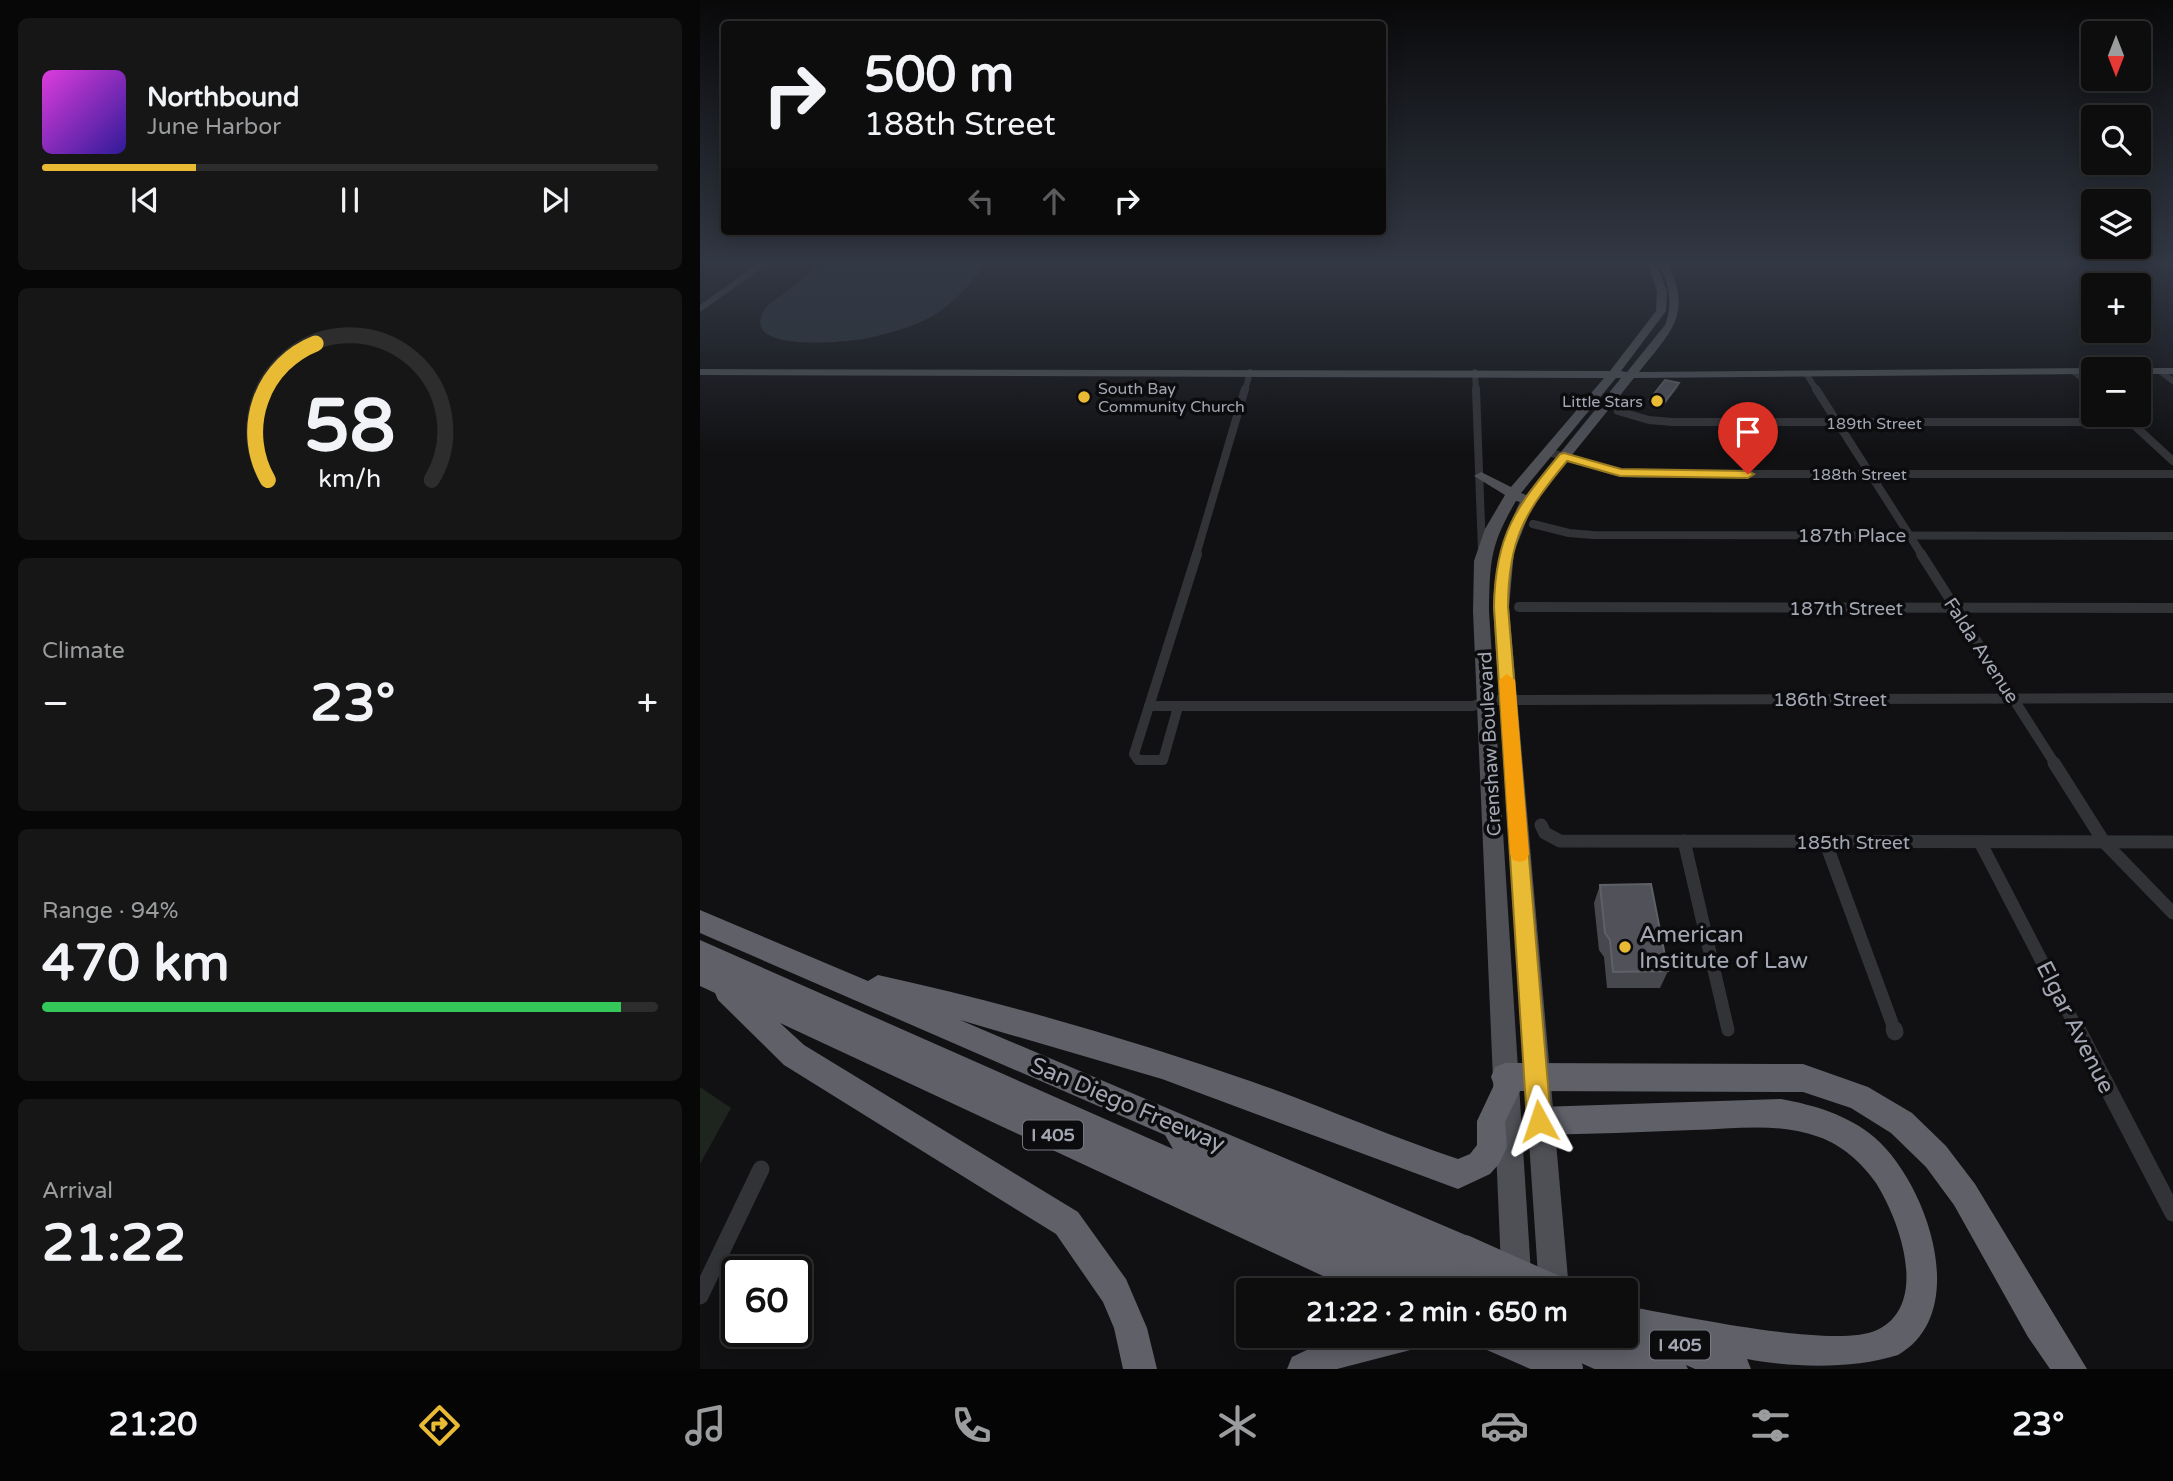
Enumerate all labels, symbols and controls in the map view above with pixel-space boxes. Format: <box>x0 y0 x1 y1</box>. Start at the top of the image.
north arrow <box>2081 21 2151 91</box>
map controls <box>2081 21 2151 427</box>
text: 500 m <box>864 46 1014 105</box>
icon: right <box>749 49 840 140</box>
text: Northbound <box>147 82 299 113</box>
button: search <box>2081 105 2151 175</box>
text: 188th Street <box>864 106 1056 144</box>
text: June Harbor <box>147 113 281 141</box>
icon: previous <box>126 181 164 219</box>
icon: pause <box>331 181 369 219</box>
icon: next <box>536 181 574 219</box>
icon: left <box>962 182 1000 220</box>
icon: ahead <box>1035 182 1073 220</box>
icon: right <box>1108 182 1146 220</box>
button: layers <box>2081 189 2151 259</box>
button: + <box>2081 273 2151 343</box>
button: − <box>2081 357 2151 427</box>
place label: South Bay Community Church <box>1098 379 1245 417</box>
text: 58 <box>304 384 396 472</box>
marker: South Bay Community Church <box>1076 389 1092 405</box>
place label: Little Stars <box>1562 392 1643 412</box>
marker: Little Stars <box>1649 393 1665 409</box>
pin <box>1718 402 1778 474</box>
icon: arrive <box>1729 413 1767 451</box>
street label: 189th Street <box>1826 414 1922 434</box>
text: km/h <box>319 464 381 494</box>
street label: 188th Street <box>1811 465 1907 485</box>
street label: 187th Place <box>1798 525 1906 547</box>
street label: Falda Avenue <box>1939 594 2023 707</box>
street label: 187th Street <box>1789 598 1903 620</box>
text: Climate <box>42 637 125 665</box>
street label: Crenshaw Boulevard <box>1474 651 1506 837</box>
text: 23° <box>310 672 395 735</box>
text: − <box>42 681 69 727</box>
text: + <box>637 681 658 727</box>
street label: 186th Street <box>1773 689 1887 711</box>
street label: 185th Street <box>1796 832 1910 854</box>
text: Range · 94% <box>42 897 178 925</box>
place label: American Institute of Law <box>1639 921 1808 975</box>
text: 470 km <box>42 932 230 995</box>
marker: American Institute of Law <box>1617 939 1633 955</box>
street label: Elgar Avenue <box>2030 957 2120 1098</box>
street label: San Diego Freeway <box>1026 1051 1229 1158</box>
position arrow <box>1502 1084 1576 1158</box>
road number: I 405 <box>1023 1120 1083 1150</box>
text: Arrival <box>42 1177 113 1205</box>
text: 21:22 <box>42 1212 186 1275</box>
speed limit sign: 60 <box>721 1256 812 1347</box>
text: 21:22 · 2 min · 650 m <box>1306 1297 1568 1328</box>
road number: I 405 <box>1650 1330 1710 1360</box>
icon: directions <box>415 1401 464 1450</box>
icon: music <box>681 1401 730 1450</box>
icon: phone <box>947 1401 996 1450</box>
icon: climate <box>1213 1401 1262 1450</box>
icon: car <box>1480 1401 1529 1450</box>
icon: filters <box>1746 1401 1795 1450</box>
text: 21:20 <box>109 1406 197 1444</box>
text: 23° <box>2012 1406 2064 1444</box>

